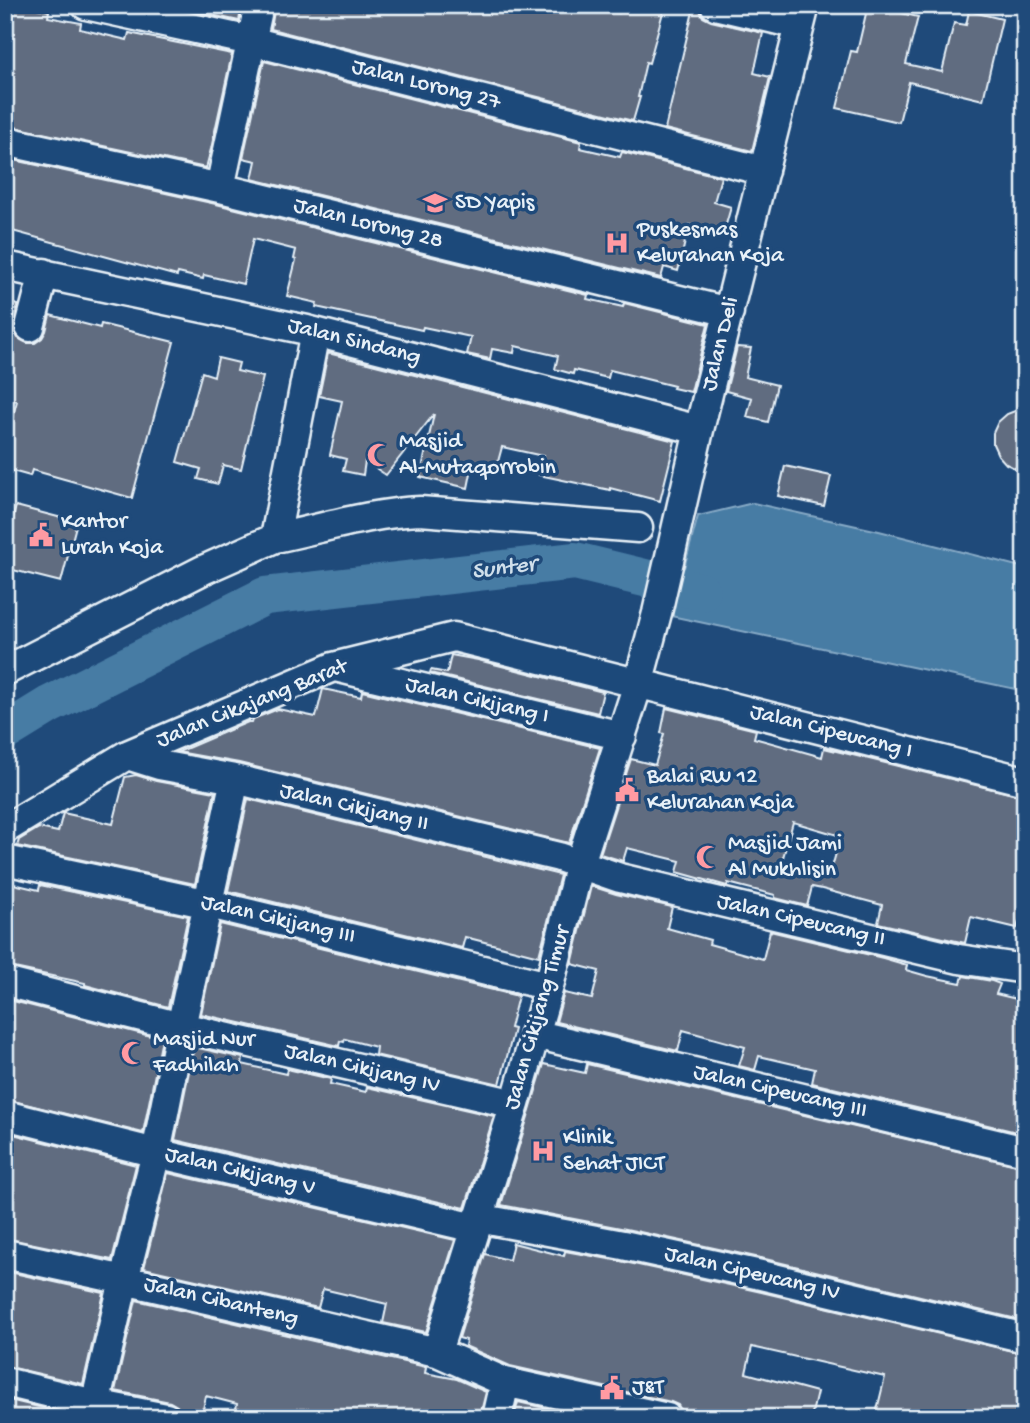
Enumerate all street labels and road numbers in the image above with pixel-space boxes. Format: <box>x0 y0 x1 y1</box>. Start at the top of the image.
street label: Jalan Lorong 27 <box>349 53 504 117</box>
street label: Jalan Lorong 28 <box>291 192 445 256</box>
street label: Jalan Deli <box>696 294 746 394</box>
street label: Jalan Sindang <box>285 312 423 372</box>
street label: Jalan Cikajang Barat <box>153 653 353 755</box>
street label: Jalan Cikijang I <box>403 671 551 731</box>
street label: Jalan Cipeucang I <box>747 699 915 765</box>
street label: Jalan Cikijang II <box>277 778 431 838</box>
street label: Jalan Cikijang III <box>198 889 358 951</box>
street label: Jalan Cipeucang II <box>714 889 888 953</box>
street label: Jalan Cikijang Timur <box>499 921 578 1113</box>
street label: Jalan Cikijang IV <box>281 1038 443 1100</box>
street label: Jalan Cipeucang III <box>691 1059 869 1125</box>
street label: Jalan Cikijang V <box>162 1142 318 1202</box>
street label: Jalan Cipeucang IV <box>662 1241 842 1307</box>
street label: Jalan Cibanteng <box>141 1271 301 1333</box>

